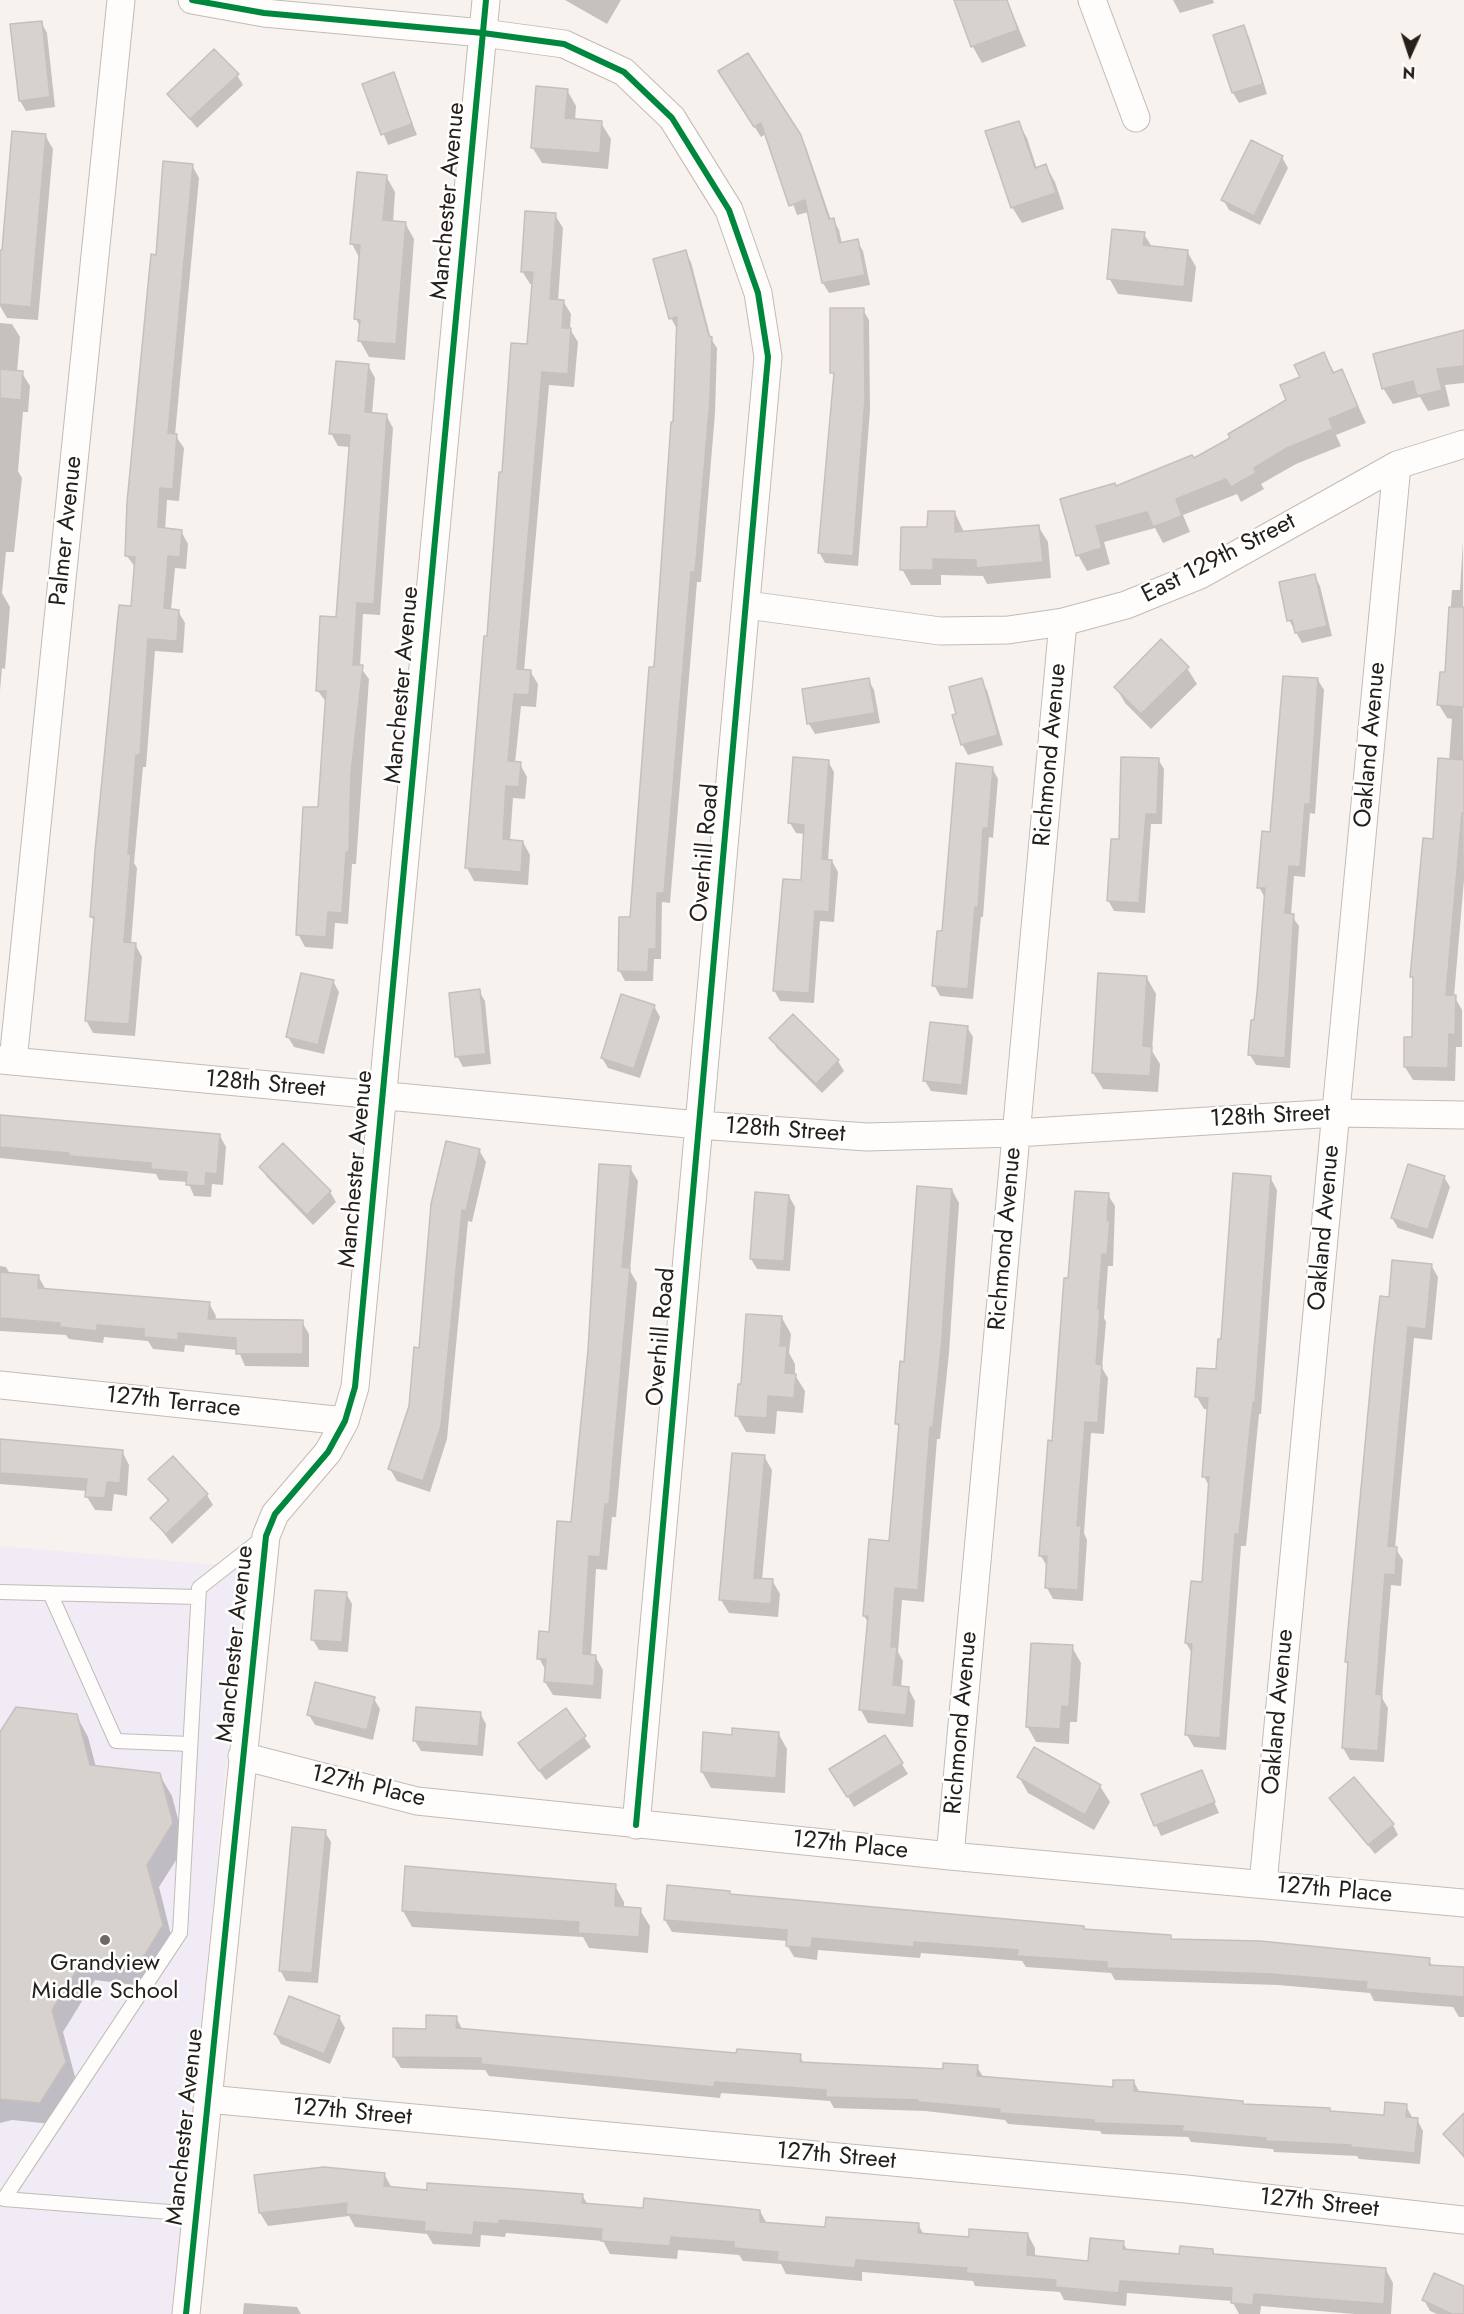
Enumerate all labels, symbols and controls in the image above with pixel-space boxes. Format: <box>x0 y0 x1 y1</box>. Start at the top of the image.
north arrow <box>1380 24 1440 84</box>
text: N <box>1402 61 1416 84</box>
street label: Manchester Avenue <box>426 101 472 301</box>
street label: Palmer Avenue <box>45 455 89 607</box>
street label: East 129th Street <box>1137 508 1301 610</box>
street label: Manchester Avenue <box>380 585 426 785</box>
street label: Oakland Avenue <box>1349 661 1393 829</box>
street label: Richmond Avenue <box>1029 662 1073 848</box>
street label: Overhill Road <box>686 783 726 923</box>
street label: 128th Street <box>204 1065 326 1105</box>
street label: Manchester Avenue <box>334 1069 380 1269</box>
street label: 128th Street <box>1209 1099 1331 1135</box>
street label: 128th Street <box>724 1112 846 1150</box>
street label: Oakland Avenue <box>1303 1144 1347 1312</box>
street label: Richmond Avenue <box>984 1146 1028 1332</box>
street label: Overhill Road <box>642 1267 682 1407</box>
street label: 127th Terrace <box>104 1382 242 1424</box>
street label: Manchester Avenue <box>211 1544 261 1744</box>
street label: Oakland Avenue <box>1257 1628 1301 1796</box>
street label: Richmond Avenue <box>940 1630 984 1816</box>
street label: 127th Place <box>308 1760 428 1814</box>
street label: 127th Place <box>790 1826 910 1866</box>
street label: 127th Place <box>1275 1872 1393 1910</box>
marker: Grandview Middle School <box>98 1933 112 1947</box>
place label: Grandview Middle School <box>31 1950 179 2006</box>
street label: Manchester Avenue <box>161 2027 211 2227</box>
street label: 127th Street <box>291 2093 413 2133</box>
street label: 127th Street <box>775 2137 897 2177</box>
street label: 127th Street <box>1258 2183 1380 2225</box>

